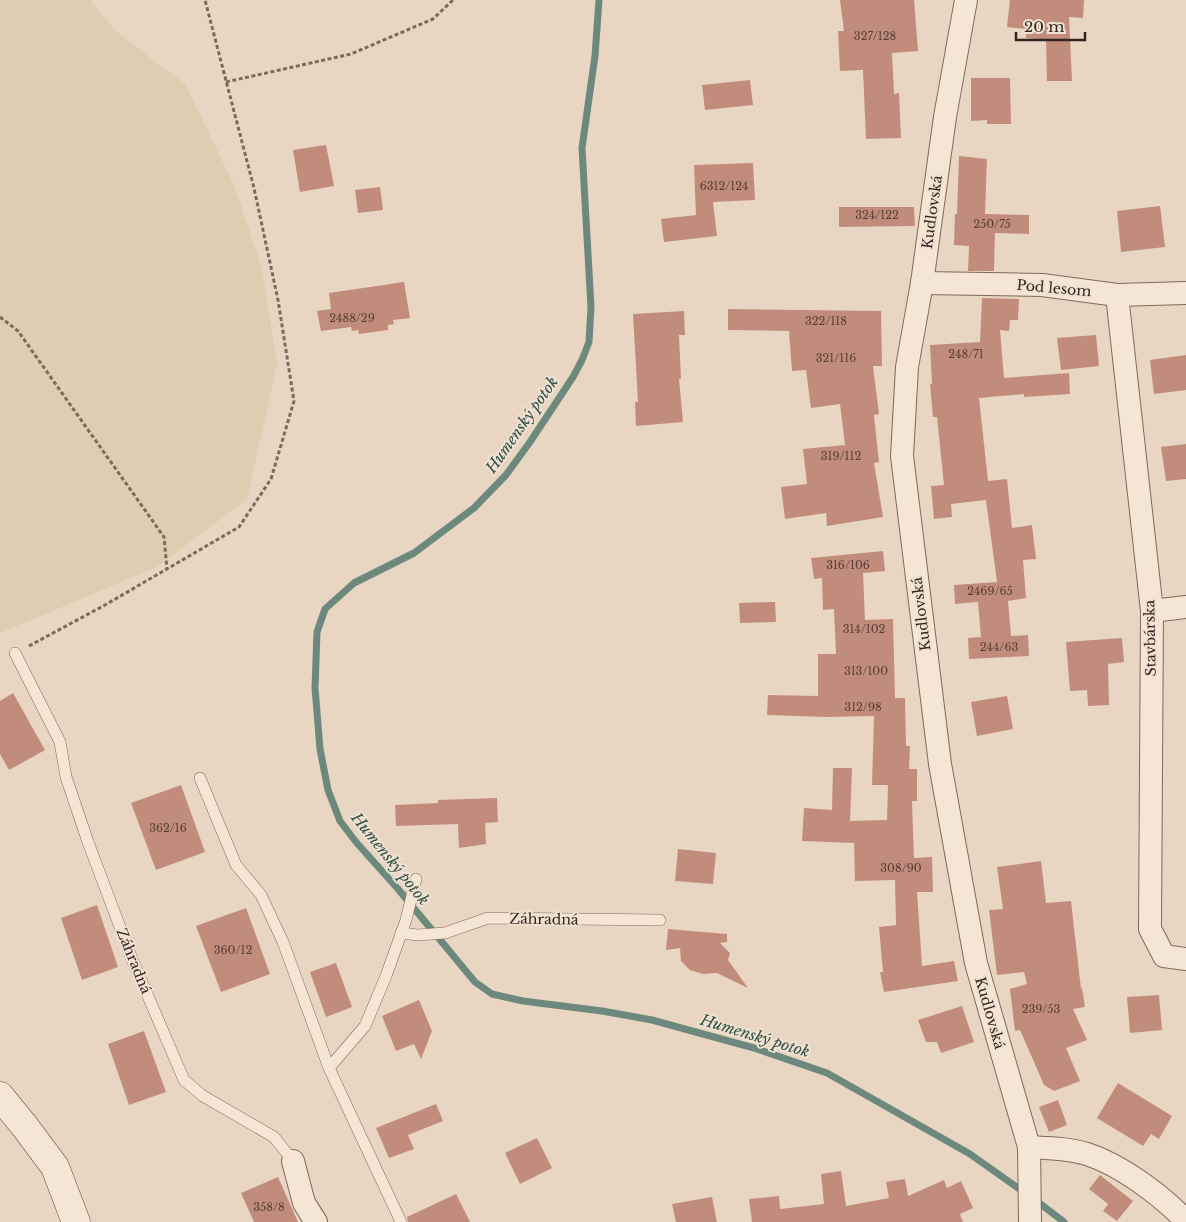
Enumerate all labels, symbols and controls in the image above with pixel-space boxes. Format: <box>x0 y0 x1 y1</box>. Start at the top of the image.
scale bar <box>1016 10 1085 42</box>
text: 20 m <box>1024 17 1064 36</box>
house number: 327/128 <box>854 29 896 43</box>
street label: Kudlovská <box>918 174 946 250</box>
house number: 6312/124 <box>700 179 748 193</box>
house number: 324/122 <box>855 208 899 222</box>
house number: 250/75 <box>973 217 1011 231</box>
street label: Pod lesom <box>1016 276 1092 300</box>
house number: 2488/29 <box>329 311 375 325</box>
house number: 322/118 <box>805 314 847 328</box>
house number: 248/71 <box>948 347 984 361</box>
house number: 321/116 <box>816 351 856 365</box>
water label: Humenský potok <box>481 373 562 477</box>
house number: 319/112 <box>821 449 861 463</box>
house number: 316/106 <box>826 558 870 572</box>
street label: Kudlovská <box>908 576 934 652</box>
house number: 2469/65 <box>967 584 1013 598</box>
street label: Stavbárska <box>1140 599 1160 676</box>
house number: 314/102 <box>843 622 886 636</box>
house number: 244/63 <box>980 640 1018 654</box>
house number: 313/100 <box>844 664 888 678</box>
house number: 312/98 <box>844 700 882 714</box>
water label: Humenský potok <box>347 808 433 909</box>
house number: 362/16 <box>149 821 187 835</box>
house number: 308/90 <box>880 861 922 875</box>
street label: Záhradná <box>509 909 579 929</box>
street label: Záhradná <box>113 925 155 997</box>
house number: 360/12 <box>214 943 252 957</box>
street label: Kudlovská <box>971 975 1009 1051</box>
house number: 239/53 <box>1022 1002 1060 1016</box>
water label: Humenský potok <box>697 1010 812 1061</box>
house number: 358/8 <box>253 1200 285 1214</box>

